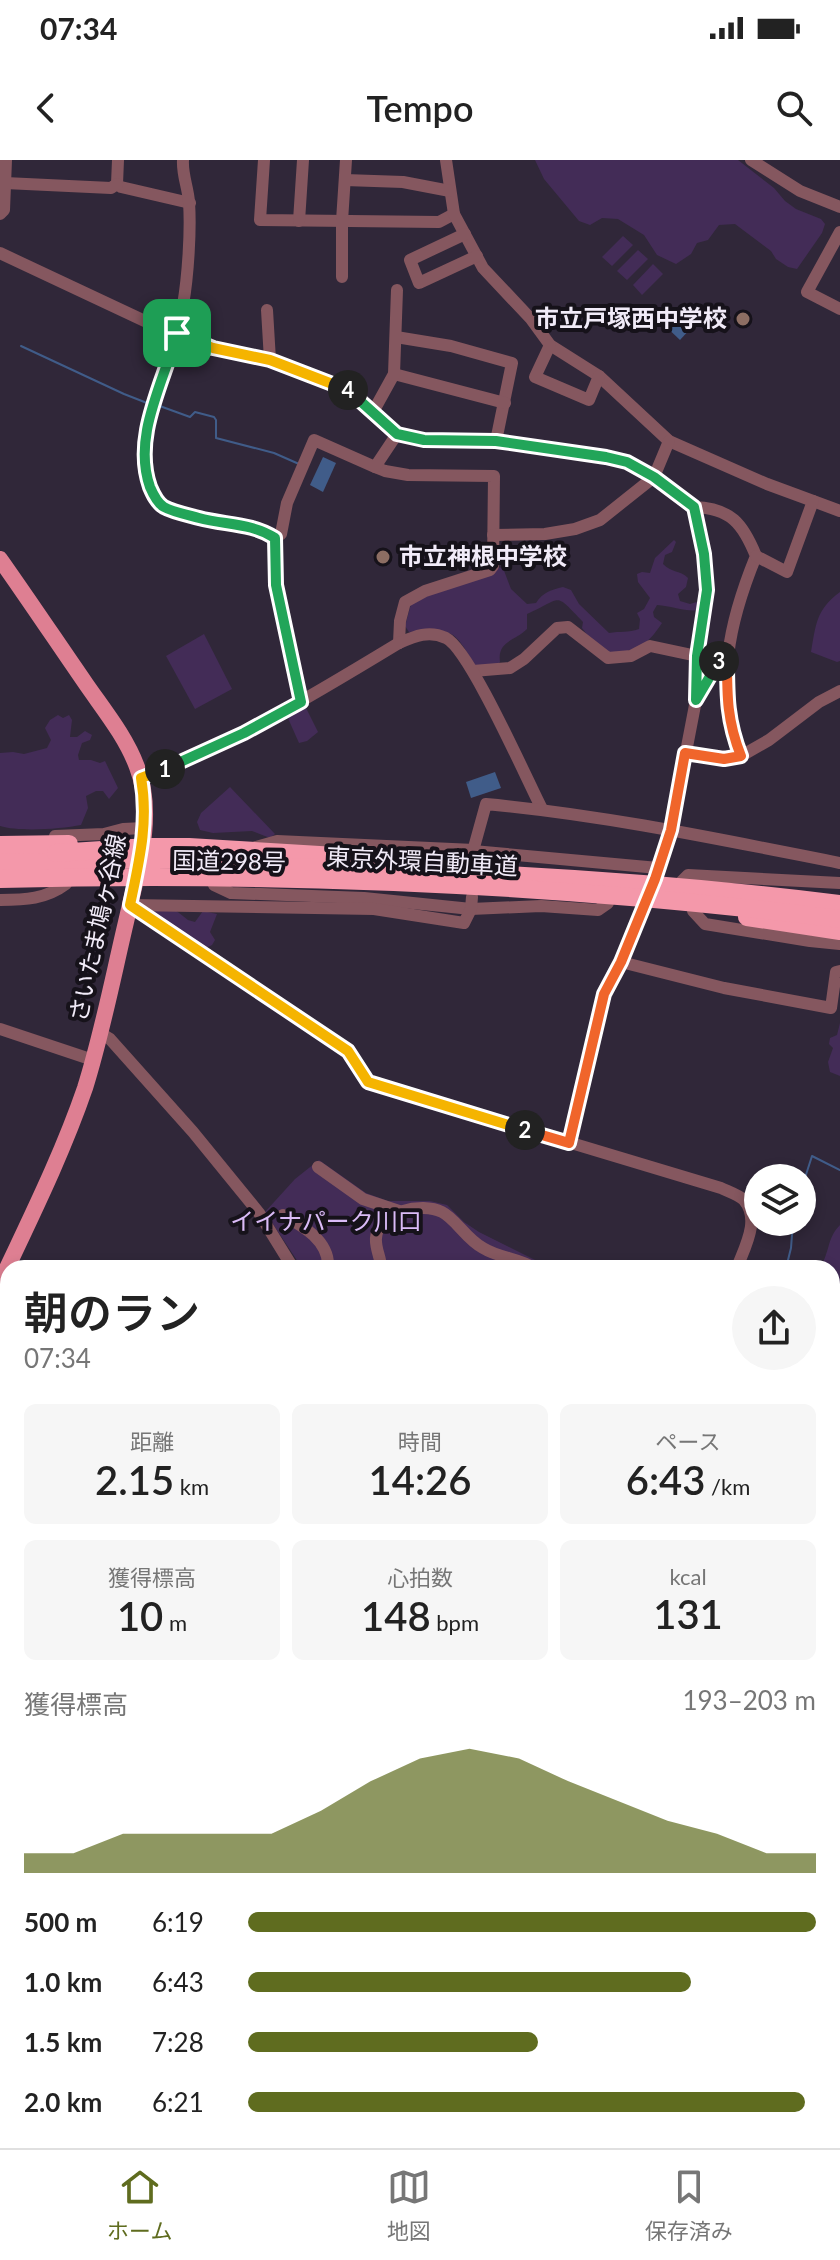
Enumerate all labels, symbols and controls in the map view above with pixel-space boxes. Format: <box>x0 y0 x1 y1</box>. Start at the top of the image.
text: 07:34 <box>40 10 117 46</box>
icon: back <box>24 86 68 130</box>
text: Tempo <box>367 86 473 130</box>
icon: search <box>772 86 816 130</box>
pin <box>143 299 211 367</box>
place label: 市立戸塚西中学校 <box>535 303 727 332</box>
marker: 市立戸塚西中学校 <box>734 310 752 328</box>
icon: arrive <box>155 311 199 355</box>
pin: 4 <box>328 370 368 410</box>
text: 4 <box>342 376 354 403</box>
place label: 市立神根中学校 <box>399 541 567 570</box>
marker: 市立神根中学校 <box>374 548 392 566</box>
pin: 3 <box>699 641 739 681</box>
text: 3 <box>713 647 725 674</box>
pin: 1 <box>145 749 185 789</box>
text: 1 <box>159 755 171 782</box>
street label: さいたま鳩ヶ谷線 <box>62 831 131 1024</box>
street label: 東京外環自動車道 <box>325 841 519 880</box>
street label: 国道298号 <box>172 845 286 876</box>
pin: 2 <box>505 1110 545 1150</box>
text: 2 <box>519 1116 531 1143</box>
map controls <box>744 1164 816 1236</box>
button: layers <box>744 1164 816 1236</box>
park label: イイナパーク川口 <box>230 1206 422 1235</box>
text: 朝のラン <box>24 1286 200 1338</box>
button: share <box>732 1286 816 1370</box>
text: 07:34 <box>24 1342 91 1374</box>
text: 距離 <box>130 1428 174 1455</box>
text: 時間 <box>398 1428 442 1455</box>
text: ペース <box>656 1428 720 1455</box>
text: 2.15 <box>95 1456 174 1504</box>
text: 14:26 <box>369 1456 471 1504</box>
text: 6:43 <box>626 1456 705 1504</box>
text: km <box>174 1473 209 1500</box>
text: /km <box>705 1473 750 1500</box>
text: kcal <box>669 1563 707 1590</box>
text: 獲得標高 <box>108 1564 196 1591</box>
text: 心拍数 <box>387 1564 453 1591</box>
text: 131 <box>653 1590 723 1638</box>
text: 10 <box>117 1592 163 1640</box>
text: 148 <box>361 1592 431 1640</box>
text: m <box>163 1609 187 1636</box>
text: bpm <box>431 1609 479 1636</box>
text: 193–203 m <box>682 1684 816 1716</box>
text: 獲得標高 <box>24 1688 128 1720</box>
text: 500 m <box>24 1906 97 1938</box>
text: 6:19 <box>152 1906 204 1938</box>
text: 1.0 km <box>24 1966 102 1998</box>
text: 6:43 <box>152 1966 204 1998</box>
text: 1.5 km <box>24 2026 102 2058</box>
text: 7:28 <box>152 2026 204 2058</box>
text: 2.0 km <box>24 2086 102 2118</box>
text: 6:21 <box>152 2086 204 2118</box>
tab: ホーム <box>107 2165 172 2245</box>
tab: 地図 <box>387 2165 431 2245</box>
tab: 保存済み <box>645 2165 733 2245</box>

